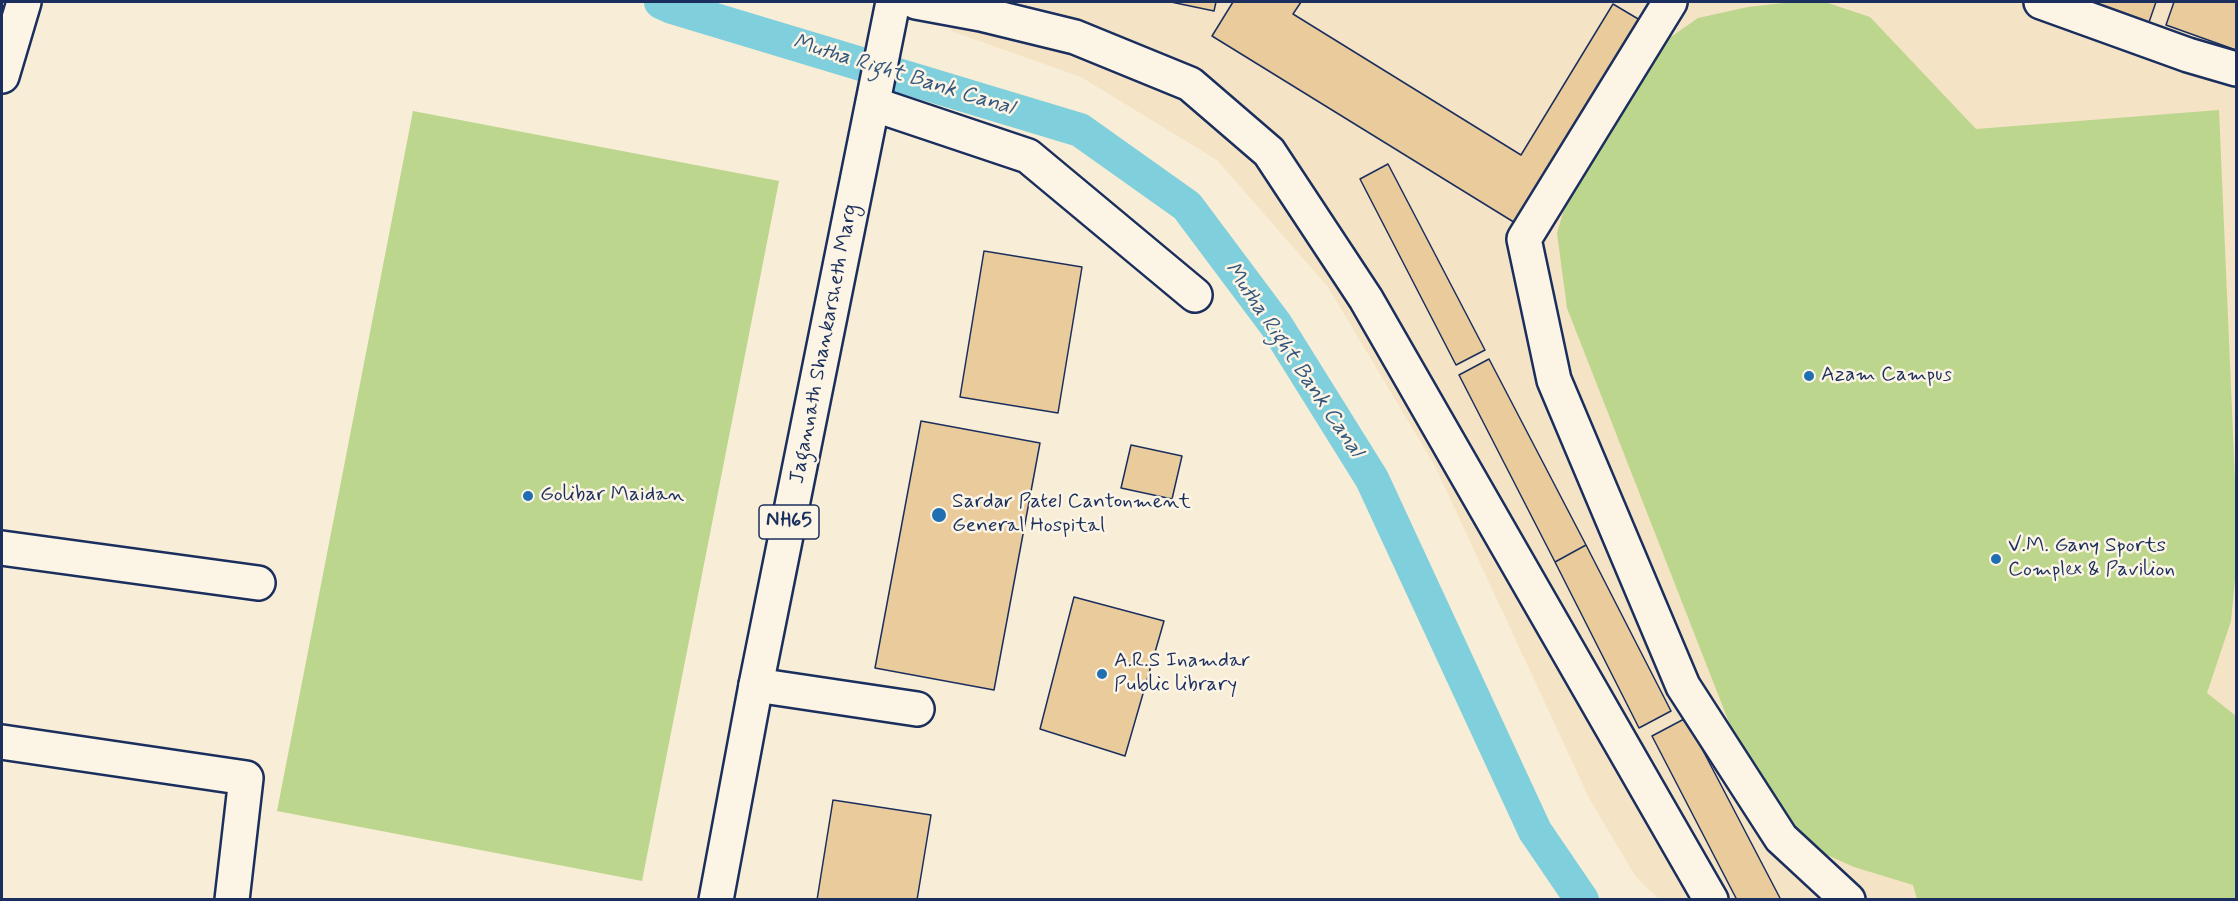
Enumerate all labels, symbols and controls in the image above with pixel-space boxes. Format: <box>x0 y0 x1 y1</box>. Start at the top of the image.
water label: Mutha Right Bank Canal <box>789 30 1017 122</box>
street label: Jagannath Shankarsheth Marg <box>786 202 864 486</box>
water label: Mutha Right Bank Canal <box>1218 257 1368 463</box>
place label: Azam Campus <box>1821 363 1952 389</box>
marker: Azam Campus <box>1802 369 1816 383</box>
place label: Golibar Maidan <box>540 483 684 509</box>
marker: Golibar Maidan <box>521 489 535 503</box>
place label: Sardar Patel Cantonment General Hospital <box>952 490 1191 540</box>
road number: NH65 <box>759 505 819 539</box>
marker: Sardar Patel Cantonment General Hospital <box>930 506 948 524</box>
place label: V.M. Gany Sports Complex & Pavilion <box>2008 534 2175 584</box>
marker: V.M. Gany Sports Complex & Pavilion <box>1989 552 2003 566</box>
place label: A.R.S Inamdar Public library <box>1114 649 1250 699</box>
marker: A.R.S Inamdar Public library <box>1095 667 1109 681</box>

